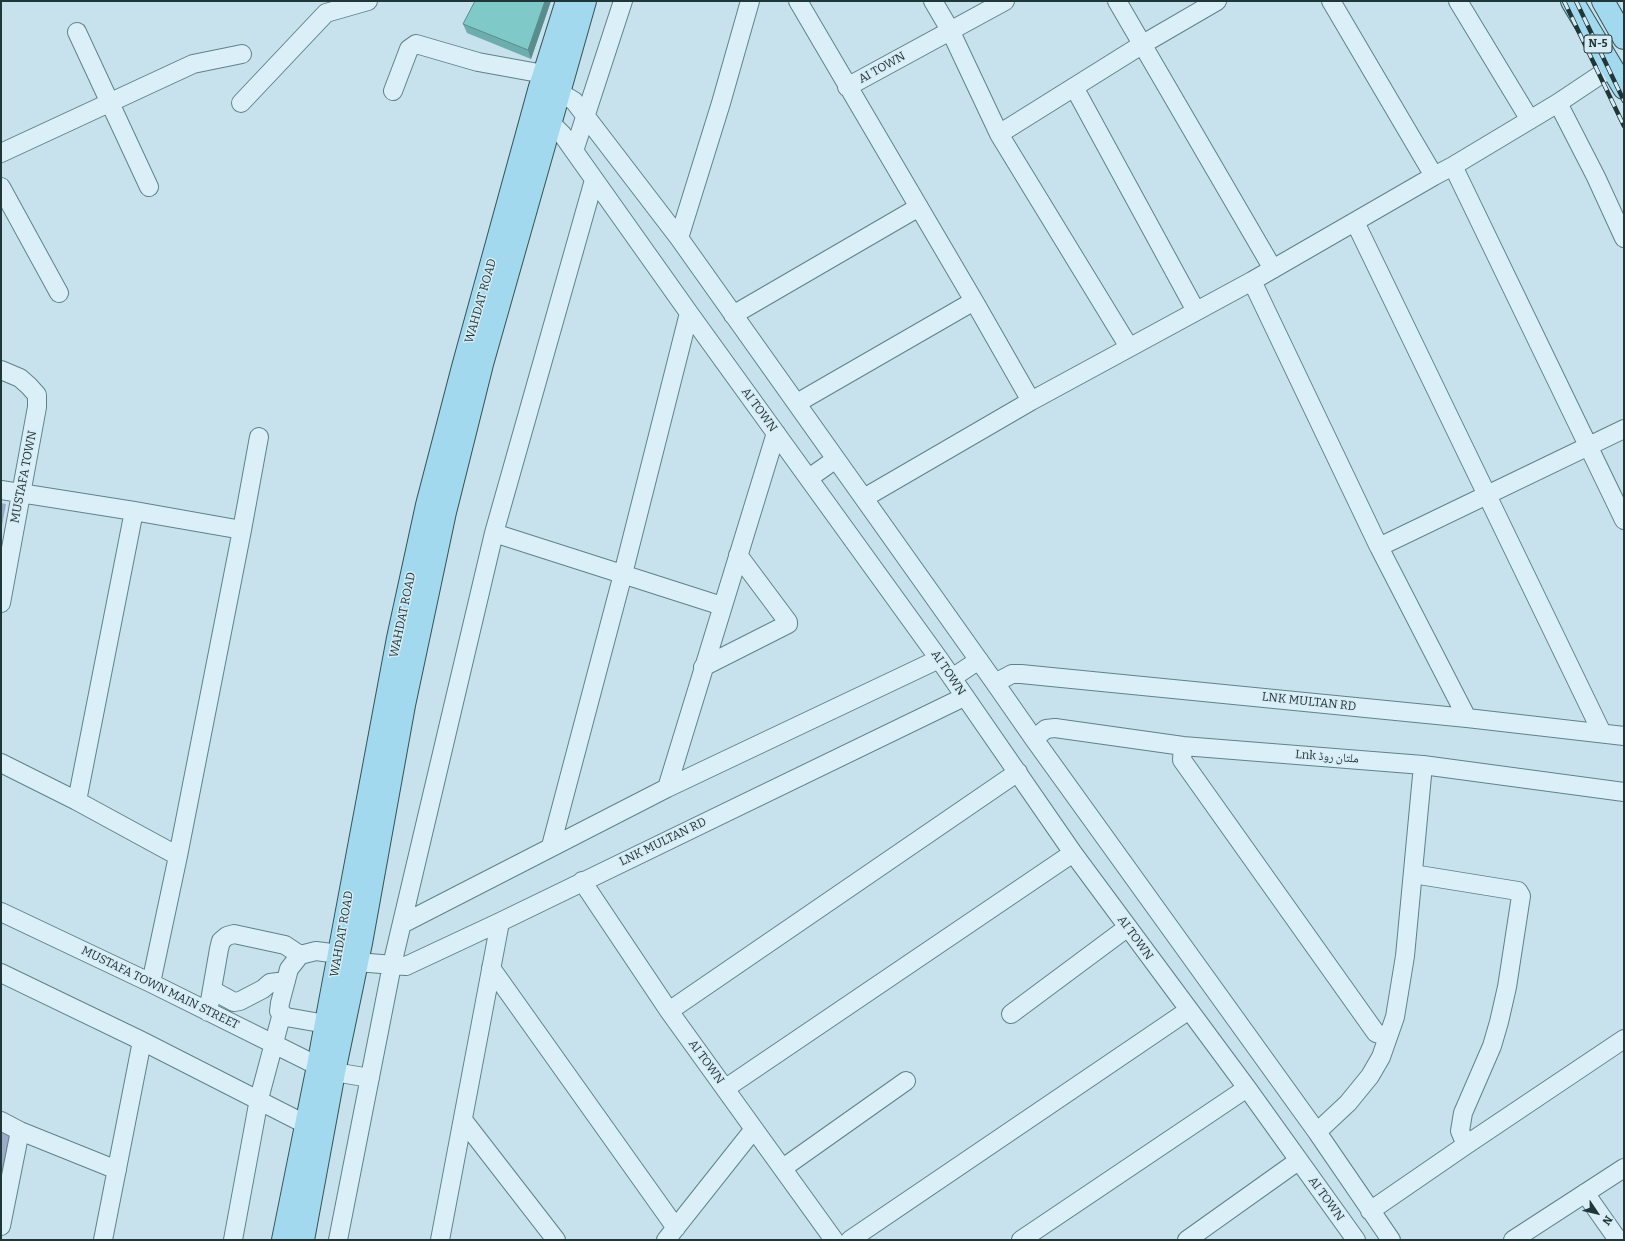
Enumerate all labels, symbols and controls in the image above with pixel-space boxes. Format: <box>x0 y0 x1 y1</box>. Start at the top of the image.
road number: N-5 <box>1584 35 1612 53</box>
street label: AI TOWN <box>856 49 908 87</box>
street label: WAHDAT ROAD <box>462 257 500 345</box>
street label: AI TOWN <box>738 385 780 435</box>
street label: MUSTAFA TOWN <box>8 430 40 524</box>
street label: WAHDAT ROAD <box>387 571 419 659</box>
street label: AI TOWN <box>928 648 968 698</box>
street label: LNK MULTAN RD <box>1261 690 1357 714</box>
street label: Lnk ملتان روڈ <box>1295 748 1359 766</box>
street label: LNK MULTAN RD <box>617 815 709 869</box>
street label: WAHDAT ROAD <box>327 890 357 978</box>
street label: AI TOWN <box>1114 913 1156 963</box>
street label: MUSTAFA TOWN MAIN STREET <box>79 943 241 1033</box>
street label: AI TOWN <box>685 1037 727 1087</box>
street label: AI TOWN <box>1305 1174 1347 1224</box>
north arrow <box>1577 1193 1617 1233</box>
text: N <box>1599 1213 1615 1227</box>

